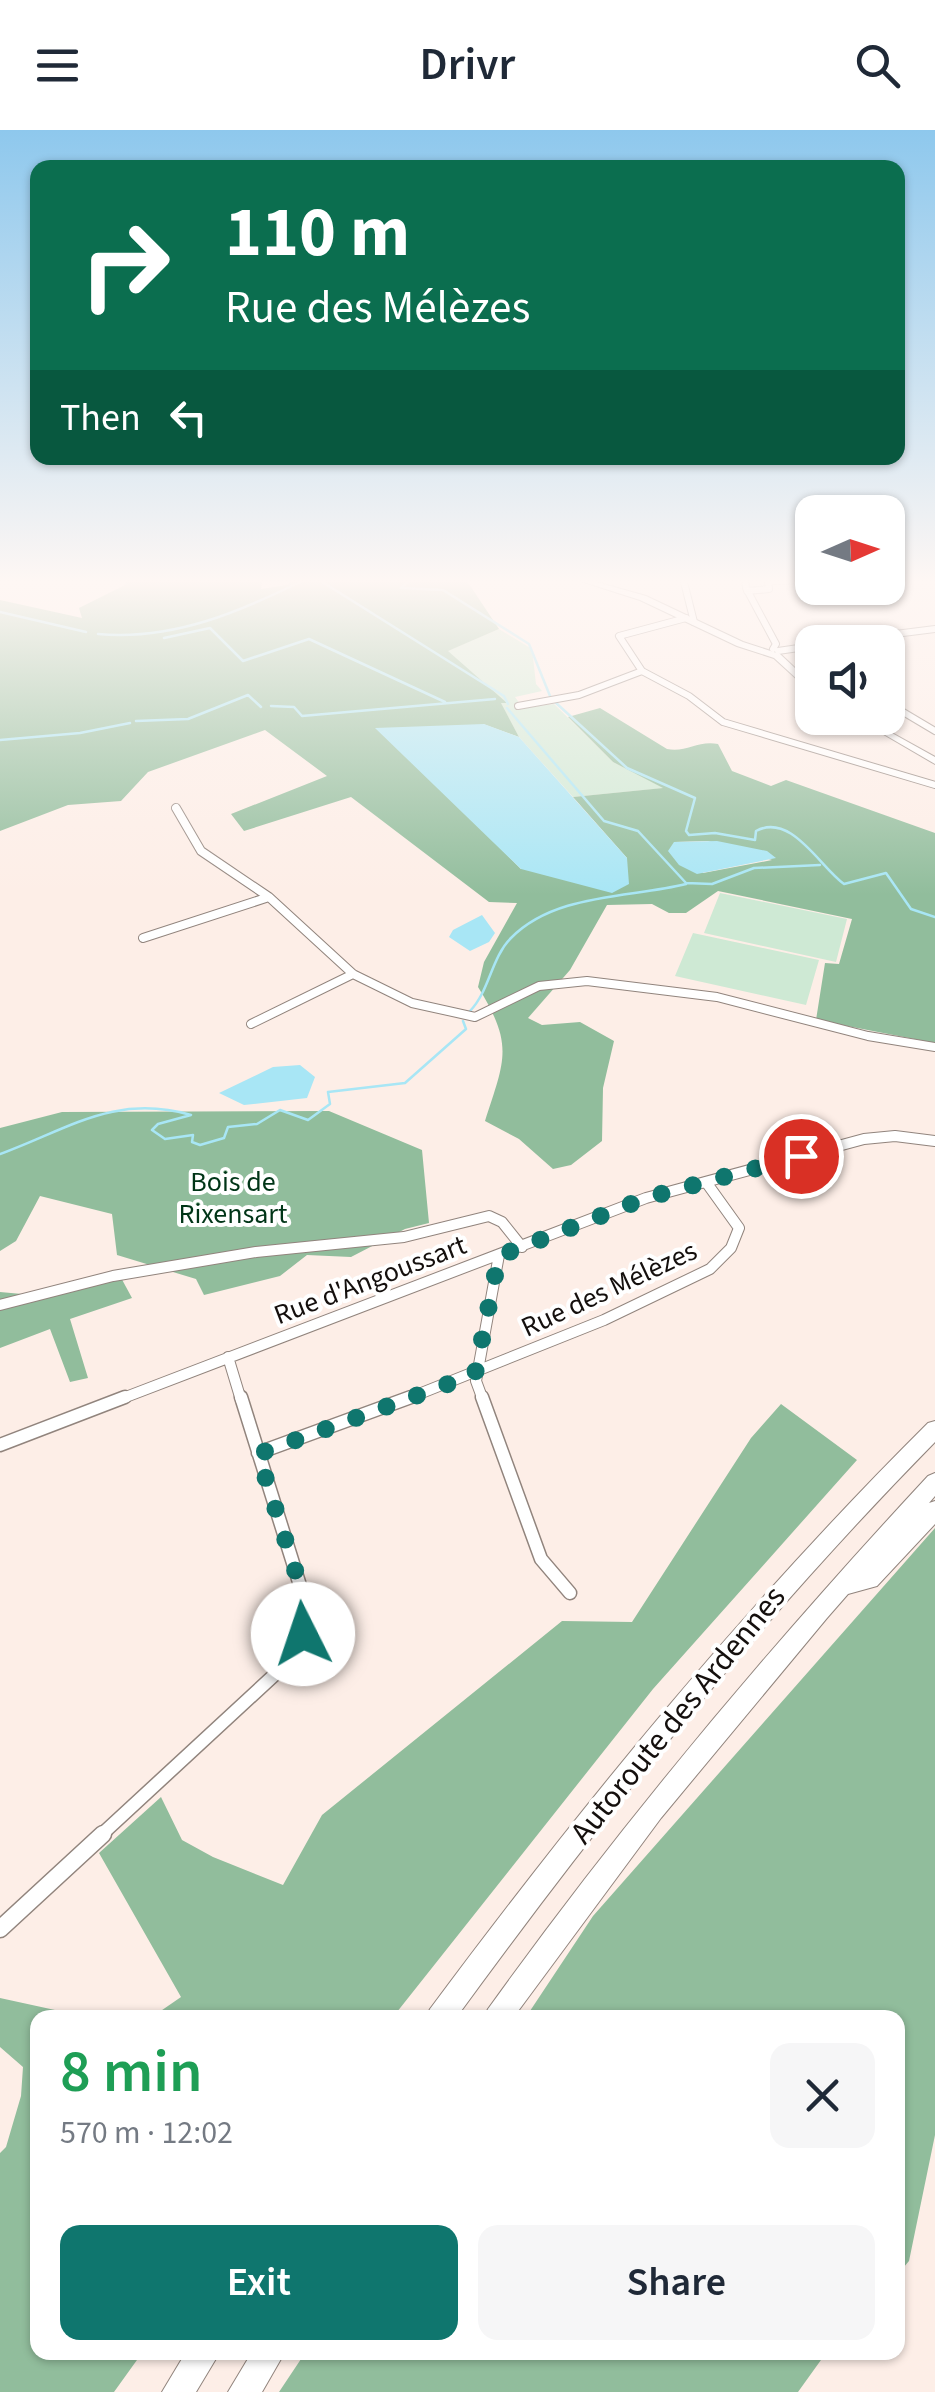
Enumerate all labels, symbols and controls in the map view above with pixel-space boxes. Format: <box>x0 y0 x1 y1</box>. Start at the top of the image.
text: Drivr <box>420 33 515 97</box>
icon: menu <box>30 38 85 93</box>
icon: search <box>850 38 905 93</box>
text: 110 m <box>225 183 410 283</box>
icon: right <box>60 200 190 330</box>
text: Rue des Mélèzes <box>225 276 530 340</box>
icon: left <box>161 390 216 445</box>
text: Then <box>60 391 141 445</box>
north arrow <box>795 495 905 605</box>
map controls <box>795 495 905 735</box>
button: sound <box>795 625 905 735</box>
pin <box>759 1114 844 1199</box>
icon: arrive <box>774 1129 829 1184</box>
park label: Bois de Rixensart <box>178 1162 288 1234</box>
street label: Rue d'Angoussart <box>268 1225 472 1335</box>
street label: Rue des Mélèzes <box>514 1231 704 1347</box>
street label: Autoroute des Ardennes <box>559 1576 797 1854</box>
position arrow <box>251 1582 355 1686</box>
text: 8 min <box>60 2030 203 2115</box>
button: close <box>770 2043 875 2148</box>
text: 570 m · 12:02 <box>60 2110 233 2156</box>
button: Exit <box>60 2225 458 2340</box>
button: Share <box>478 2225 875 2340</box>

